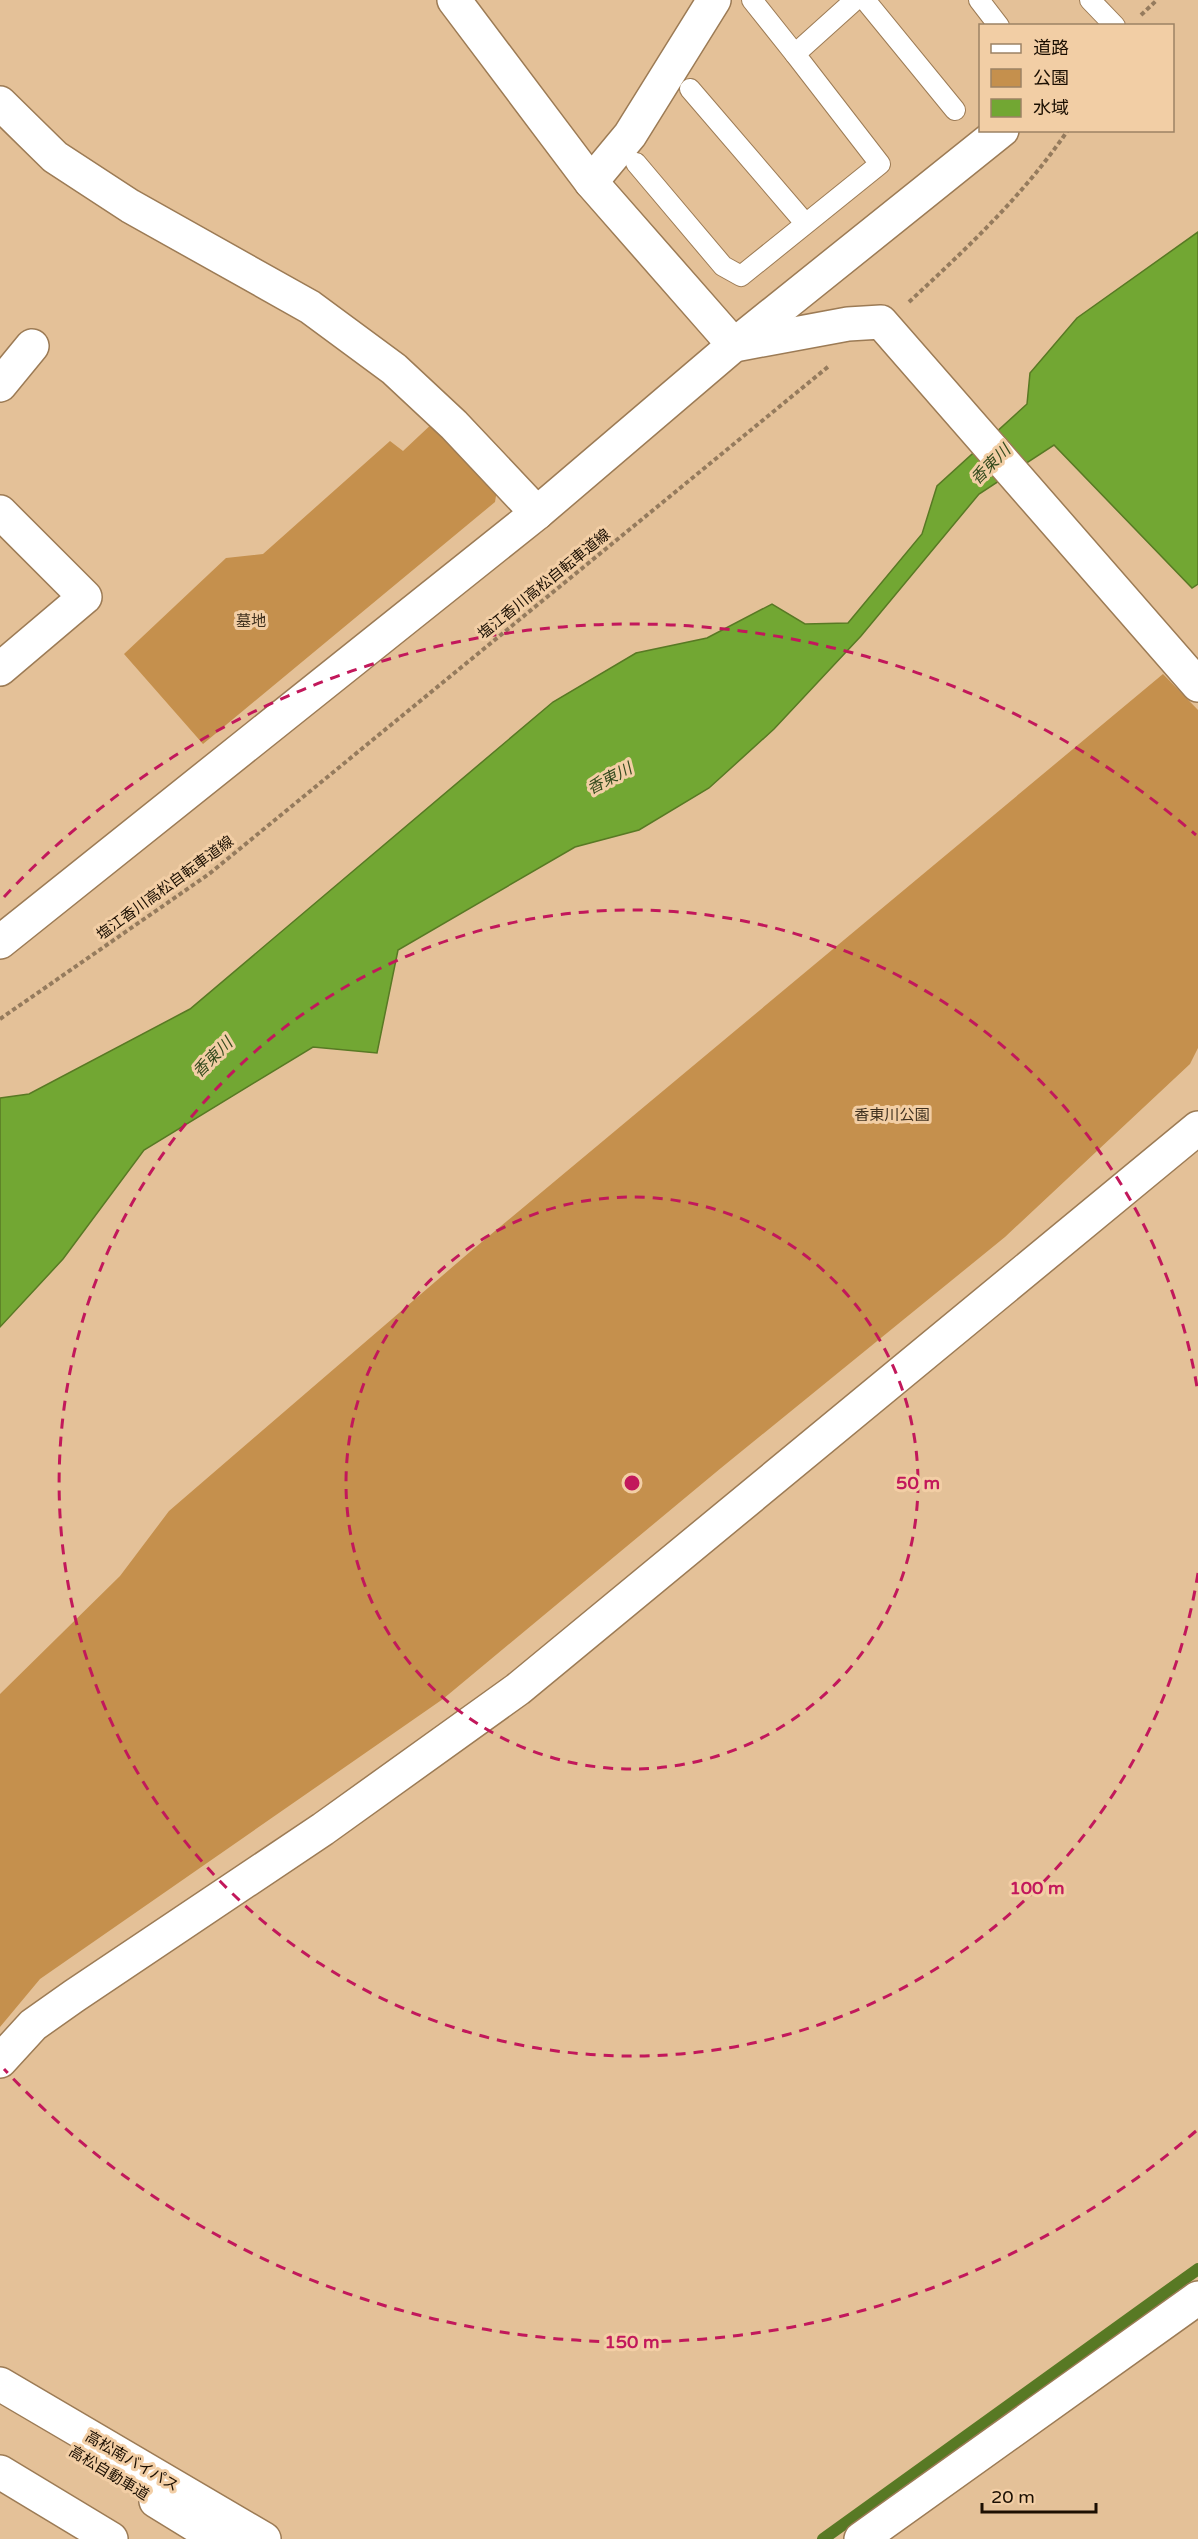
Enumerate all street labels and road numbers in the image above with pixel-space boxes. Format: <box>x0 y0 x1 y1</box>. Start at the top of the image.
street label: 塩江香川高松自転車道線 <box>474 525 614 643</box>
street label: 塩江香川高松自転車道線 <box>93 832 237 944</box>
street label: 高松南バイパス <box>82 2427 182 2495</box>
street label: 高松自動車道 <box>66 2442 152 2504</box>

